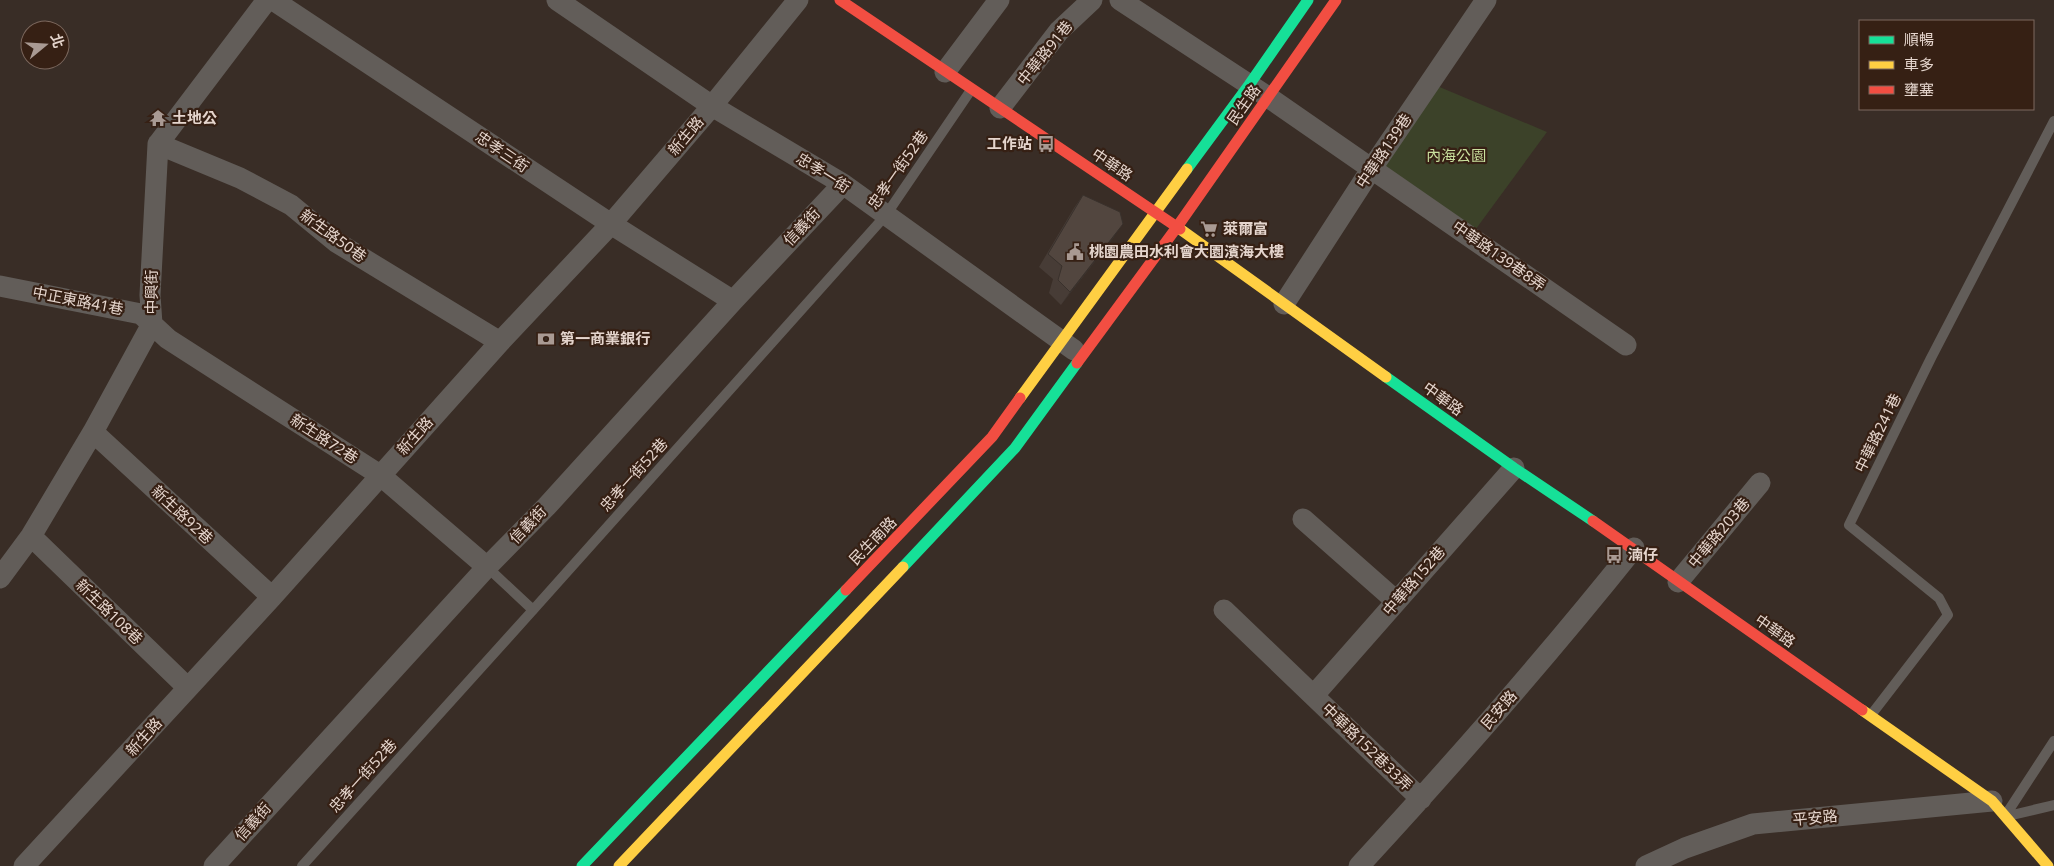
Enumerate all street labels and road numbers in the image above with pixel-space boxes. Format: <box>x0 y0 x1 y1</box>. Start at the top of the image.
street label: 中華路91巷 <box>1012 16 1076 89</box>
street label: 民生路 <box>1222 80 1264 129</box>
street label: 中華路139巷 <box>1351 109 1415 192</box>
street label: 新生路 <box>663 112 707 159</box>
street label: 忠孝三街 <box>472 126 533 176</box>
street label: 忠孝一街52巷 <box>863 126 932 213</box>
street label: 中華路 <box>1088 143 1137 185</box>
street label: 忠孝一街 <box>793 148 854 197</box>
street label: 信義街 <box>779 203 824 250</box>
street label: 新生路50巷 <box>296 204 371 266</box>
street label: 中華路139巷8弄 <box>1449 216 1550 295</box>
street label: 中興街 <box>141 269 161 315</box>
street label: 中正東路41巷 <box>31 281 125 319</box>
street label: 中華路 <box>1420 377 1468 420</box>
street label: 中華路241巷 <box>1849 390 1905 475</box>
street label: 新生路72巷 <box>287 409 362 468</box>
street label: 新生路 <box>392 412 437 459</box>
street label: 忠孝一街52巷 <box>595 433 672 515</box>
street label: 新生路92巷 <box>148 481 218 548</box>
street label: 中華路203巷 <box>1683 493 1753 572</box>
street label: 信義街 <box>504 501 550 547</box>
street label: 民生南路 <box>844 512 900 569</box>
street label: 中華路152巷 <box>1378 541 1449 619</box>
street label: 新生路108巷 <box>72 574 147 648</box>
street label: 中華路 <box>1751 609 1800 651</box>
street label: 民安路 <box>1476 686 1521 733</box>
street label: 中華路152巷33弄 <box>1318 698 1417 794</box>
street label: 新生路 <box>121 713 166 760</box>
street label: 忠孝一街52巷 <box>324 734 401 816</box>
street label: 信義街 <box>230 798 275 845</box>
street label: 平安路 <box>1792 805 1838 829</box>

